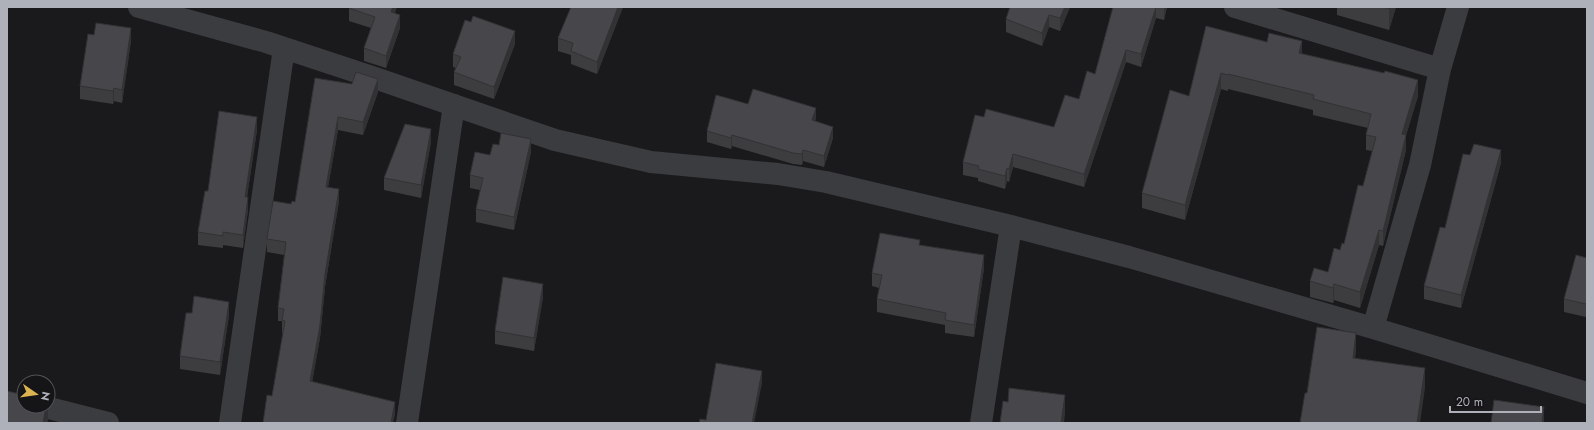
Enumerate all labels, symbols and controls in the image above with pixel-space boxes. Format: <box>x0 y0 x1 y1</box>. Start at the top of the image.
north arrow <box>16 374 56 414</box>
scale bar <box>1450 388 1541 414</box>
text: N <box>37 390 55 402</box>
text: 20 m <box>1456 393 1483 411</box>

